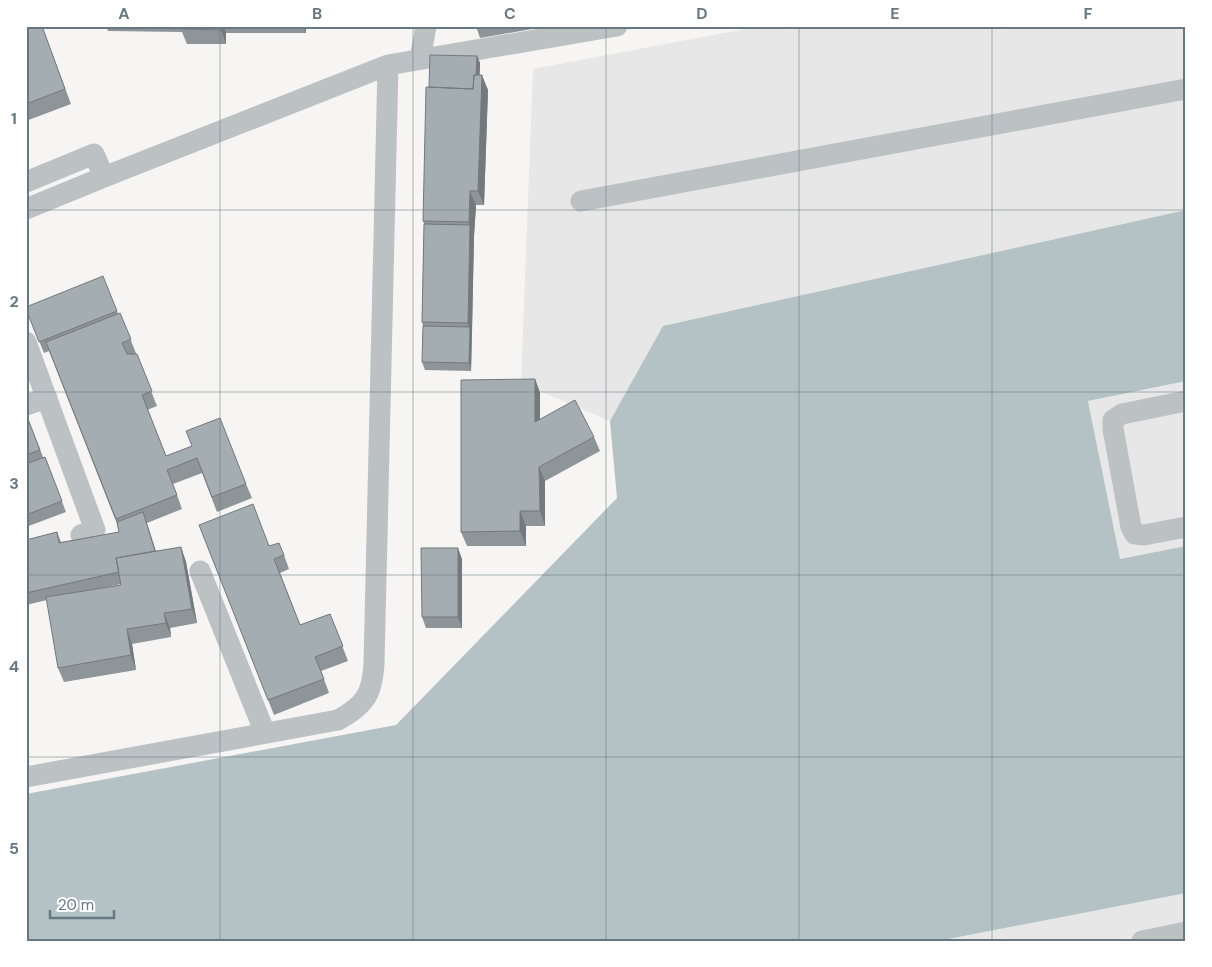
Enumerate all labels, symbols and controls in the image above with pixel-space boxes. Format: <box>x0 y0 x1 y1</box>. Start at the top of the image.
text: A <box>118 3 130 24</box>
text: B <box>312 3 322 24</box>
text: C <box>504 3 516 24</box>
text: D <box>696 3 708 24</box>
text: E <box>890 3 900 24</box>
text: F <box>1084 3 1093 24</box>
text: 1 <box>11 108 17 129</box>
text: 2 <box>9 291 19 312</box>
text: 3 <box>9 473 19 494</box>
text: 4 <box>9 656 19 677</box>
text: 5 <box>9 838 19 859</box>
scale bar <box>50 887 114 919</box>
text: 20 m <box>58 895 94 915</box>

